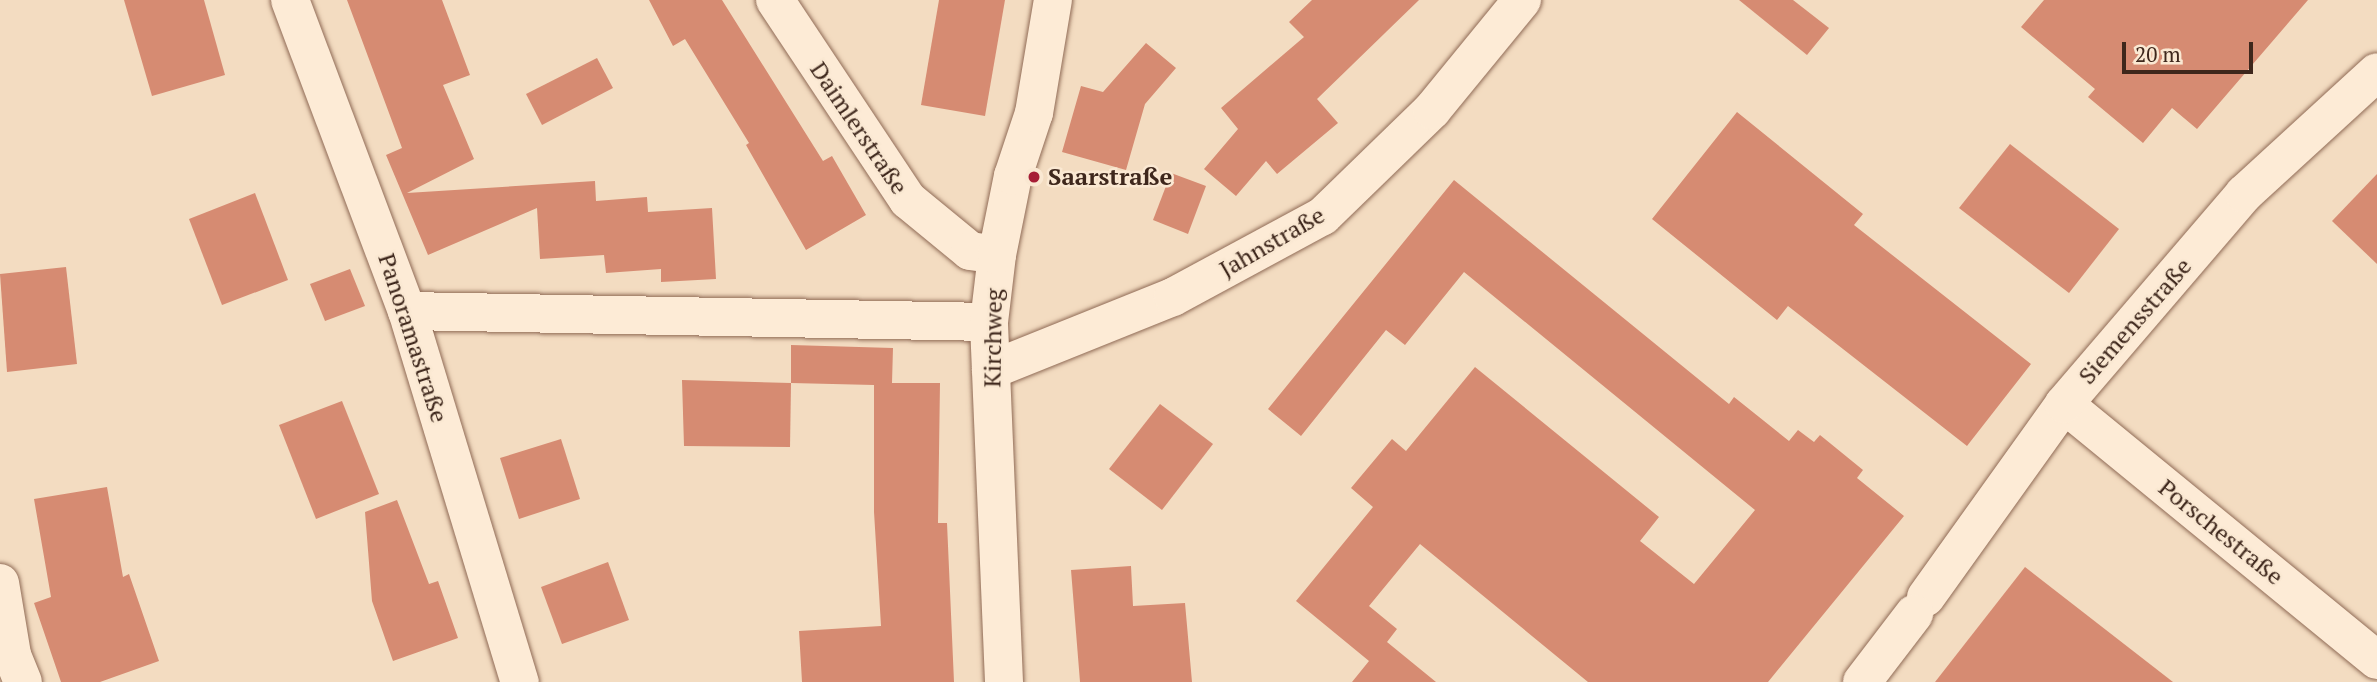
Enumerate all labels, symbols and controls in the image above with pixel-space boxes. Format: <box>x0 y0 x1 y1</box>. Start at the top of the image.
scale bar <box>2125 28 2256 72</box>
text: 20 m <box>2135 40 2181 68</box>
street label: Daimlerstraße <box>804 56 914 200</box>
place label: Saarstraße <box>1048 163 1172 191</box>
marker: Saarstraße <box>1026 169 1042 185</box>
street label: Jahnstraße <box>1214 200 1330 284</box>
street label: Panoramastraße <box>372 250 454 426</box>
street label: Siemensstraße <box>2072 252 2198 390</box>
street label: Kirchweg <box>978 288 1008 388</box>
street label: Porschestraße <box>2153 473 2289 591</box>

